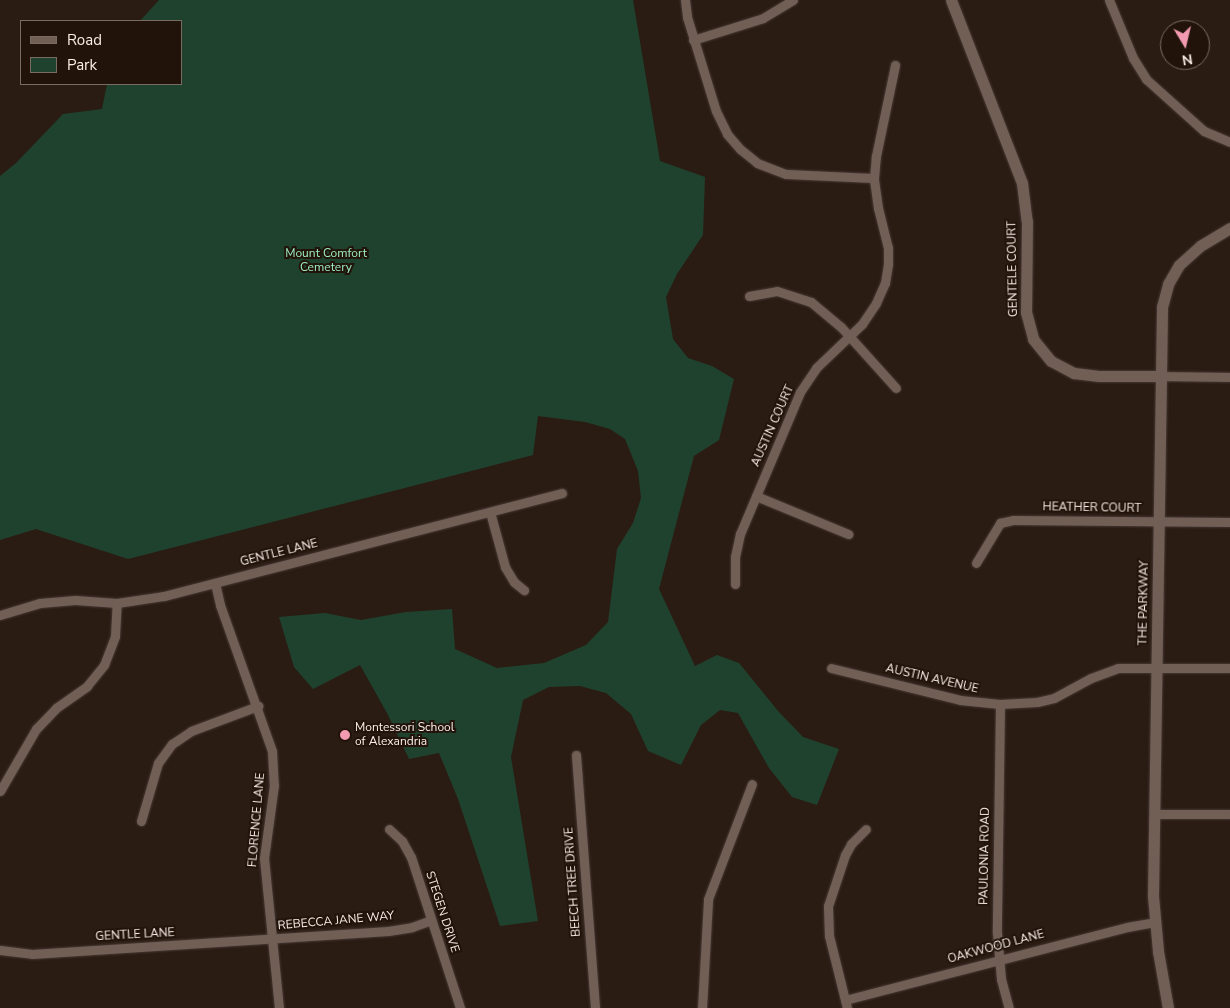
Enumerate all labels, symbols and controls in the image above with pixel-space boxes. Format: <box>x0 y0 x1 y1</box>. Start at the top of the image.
legend <box>20 20 182 85</box>
north arrow <box>1160 20 1210 70</box>
text: Road <box>67 30 102 50</box>
text: N <box>1181 49 1194 70</box>
text: Park <box>67 55 97 75</box>
street label: GENTELE COURT <box>1005 221 1021 317</box>
park label: Mount Comfort Cemetery <box>285 247 367 275</box>
street label: AUSTIN COURT <box>749 383 797 469</box>
street label: HEATHER COURT <box>1042 500 1142 516</box>
street label: GENTLE LANE <box>239 536 319 570</box>
street label: THE PARKWAY <box>1136 560 1152 646</box>
street label: AUSTIN AVENUE <box>884 661 980 697</box>
place label: Montessori School of Alexandria <box>355 721 454 749</box>
marker: Montessori School of Alexandria <box>339 729 351 741</box>
street label: FLORENCE LANE <box>246 772 268 868</box>
street label: PAULONIA ROAD <box>977 807 993 905</box>
street label: BEECH TREE DRIVE <box>562 827 584 937</box>
street label: STEGEN DRIVE <box>422 870 462 954</box>
street label: REBECCA JANE WAY <box>277 909 395 933</box>
street label: GENTLE LANE <box>95 926 175 944</box>
street label: OAKWOOD LANE <box>946 927 1046 967</box>

